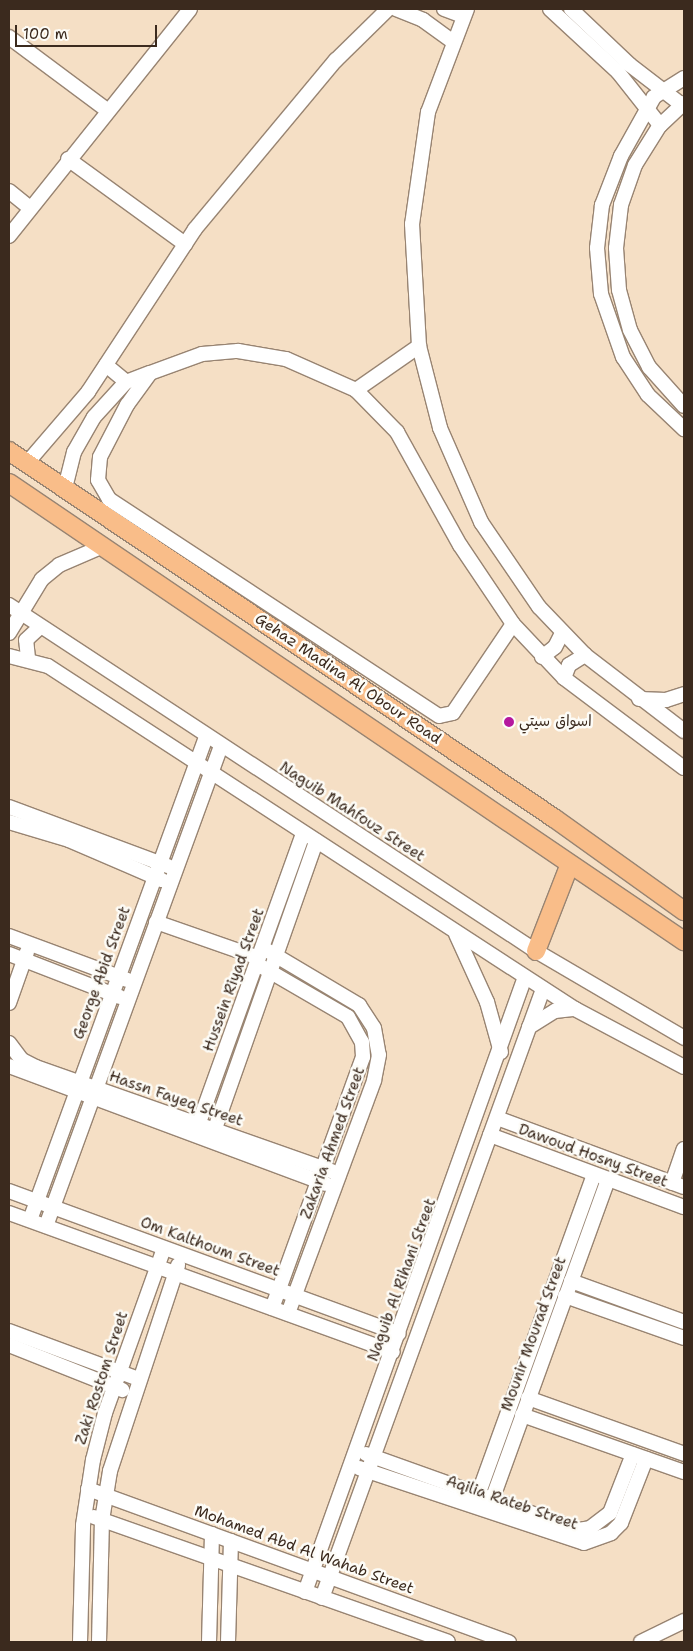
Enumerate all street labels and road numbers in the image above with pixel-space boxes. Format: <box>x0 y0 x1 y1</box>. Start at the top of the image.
street label: Gehaz Madina Al Obour Road <box>252 610 444 748</box>
street label: Naguib Mahfouz Street <box>276 758 428 866</box>
street label: George Abid Street <box>70 904 134 1042</box>
street label: Hussein Riyad Street <box>200 906 268 1054</box>
street label: Zakaria Ahmed Street <box>297 1065 369 1221</box>
street label: Hassn Fayeq Street <box>107 1068 245 1130</box>
street label: Dawoud Hosny Street <box>516 1121 670 1191</box>
street label: Naguib Al Rihani Street <box>364 1196 440 1364</box>
street label: Om Kalthoum Street <box>138 1213 282 1281</box>
street label: Mounir Mourad Street <box>498 1254 570 1414</box>
street label: Zaki Rostom Street <box>72 1309 132 1447</box>
street label: Aqilia Rateb Street <box>444 1472 580 1534</box>
street label: Mohamed Abd Al Wahab Street <box>192 1502 416 1598</box>

